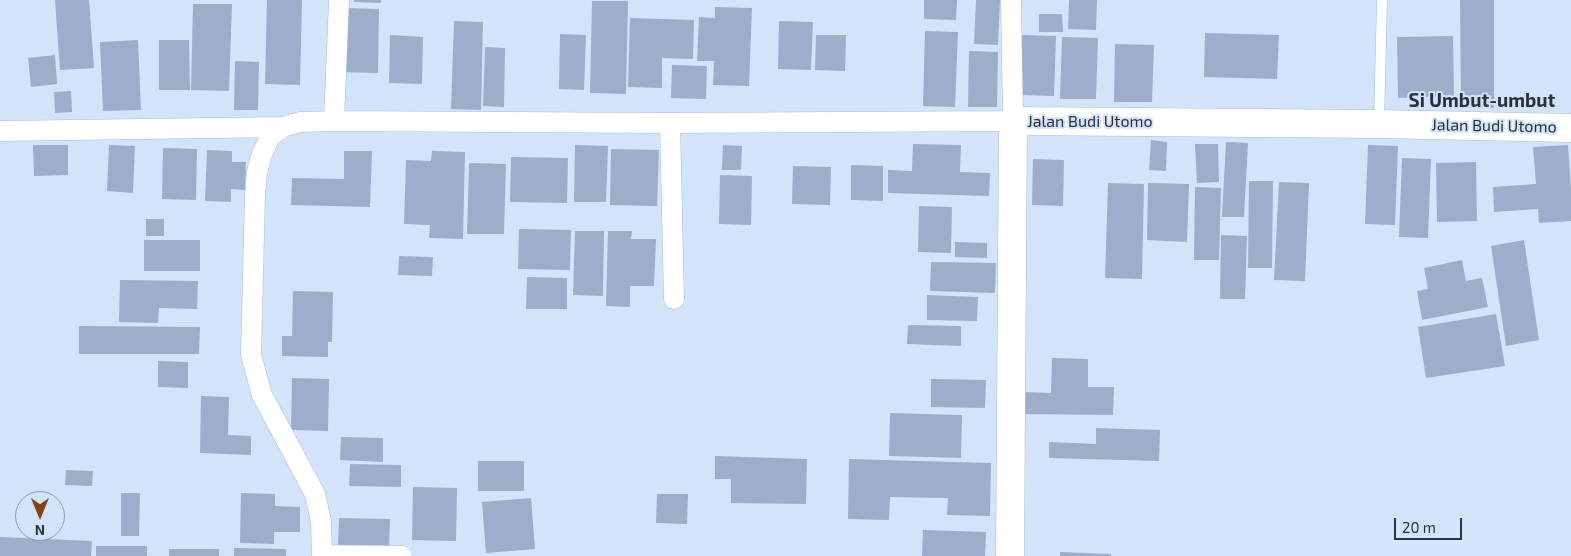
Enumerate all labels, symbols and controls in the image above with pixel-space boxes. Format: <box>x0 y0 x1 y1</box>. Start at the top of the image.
district label: Si Umbut-umbut <box>1409 90 1555 112</box>
street label: Jalan Budi Utomo <box>1027 112 1153 132</box>
street label: Jalan Budi Utomo <box>1431 115 1557 137</box>
north arrow <box>15 491 65 541</box>
scale bar <box>1396 508 1464 540</box>
text: 20 m <box>1402 518 1436 536</box>
text: N <box>35 522 45 539</box>

